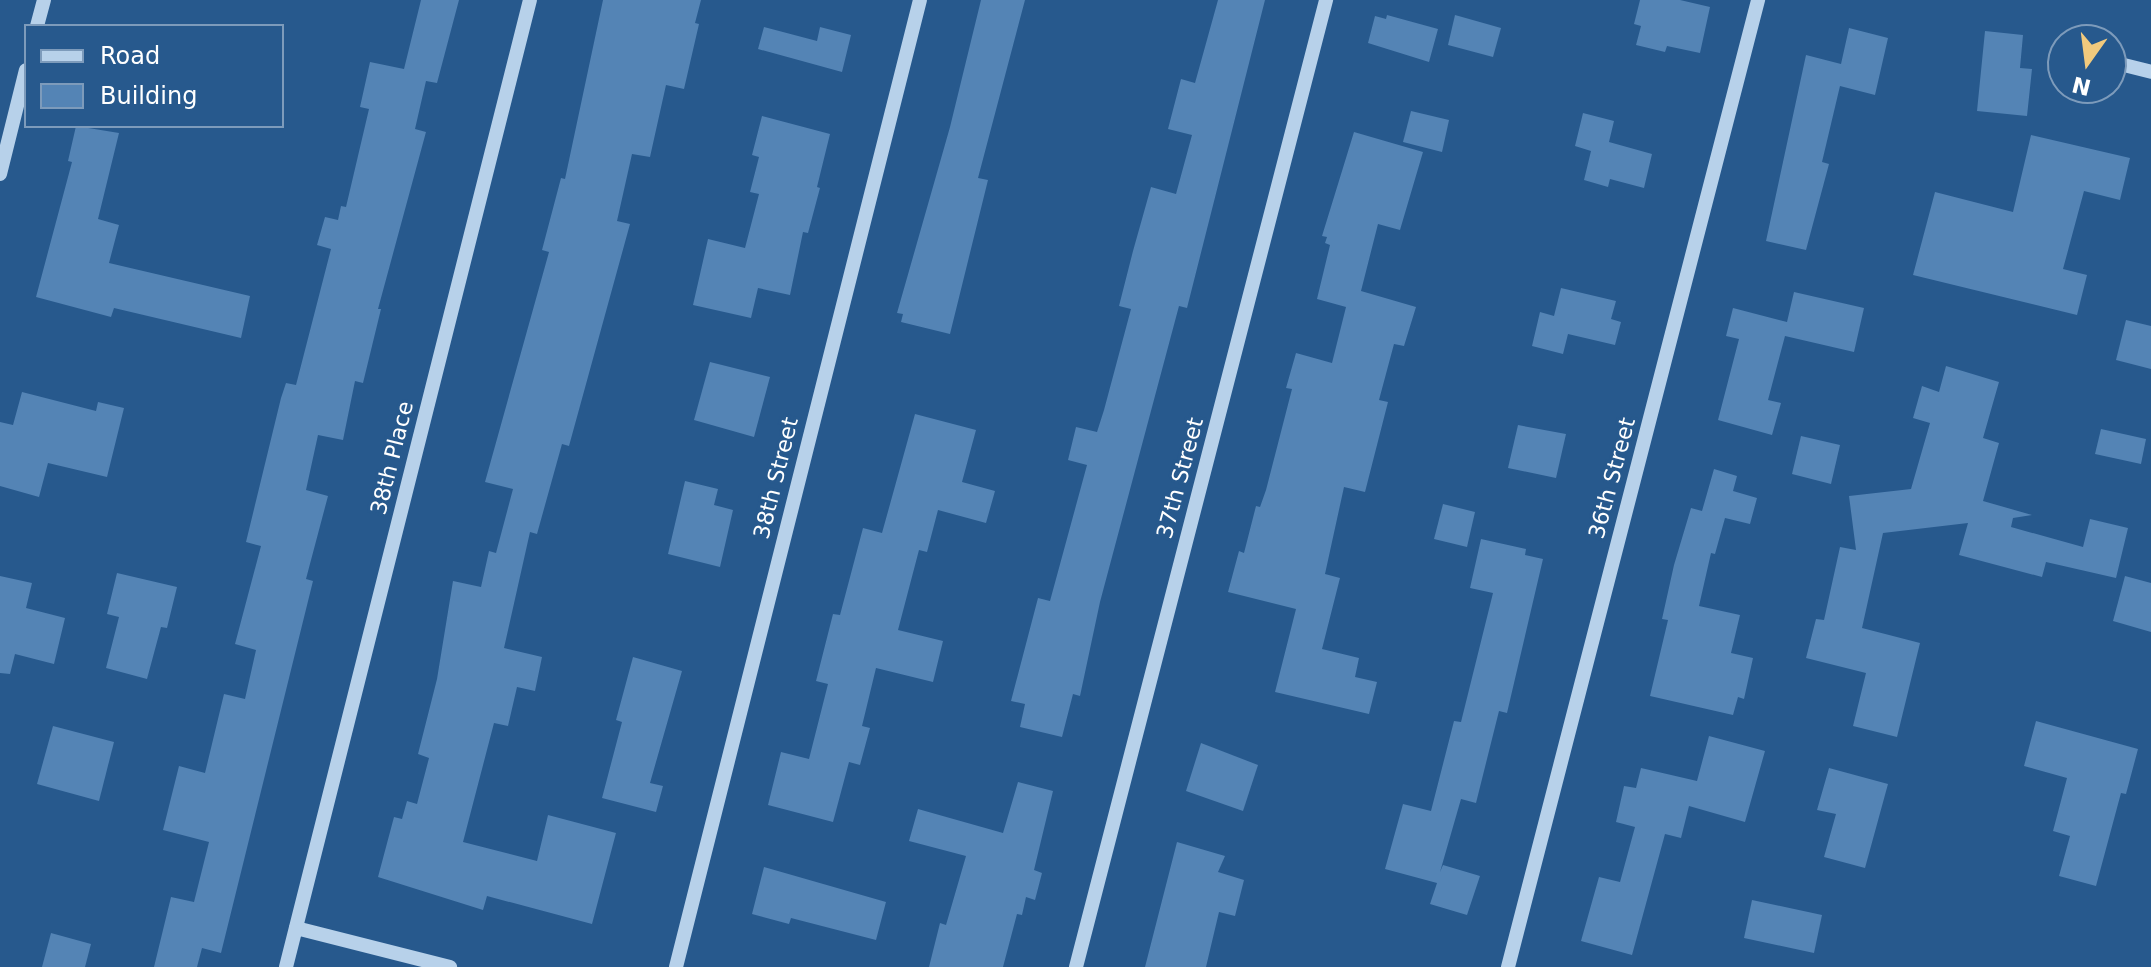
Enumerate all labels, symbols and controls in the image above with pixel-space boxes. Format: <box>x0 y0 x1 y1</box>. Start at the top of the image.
legend <box>24 24 284 128</box>
north arrow <box>2047 24 2127 104</box>
text: Road <box>100 42 160 70</box>
text: N <box>2070 71 2094 100</box>
text: Building <box>100 82 197 110</box>
street label: 38th Place <box>365 399 419 517</box>
street label: 38th Street <box>748 414 804 542</box>
street label: 37th Street <box>1151 415 1209 541</box>
street label: 36th Street <box>1583 415 1641 541</box>

